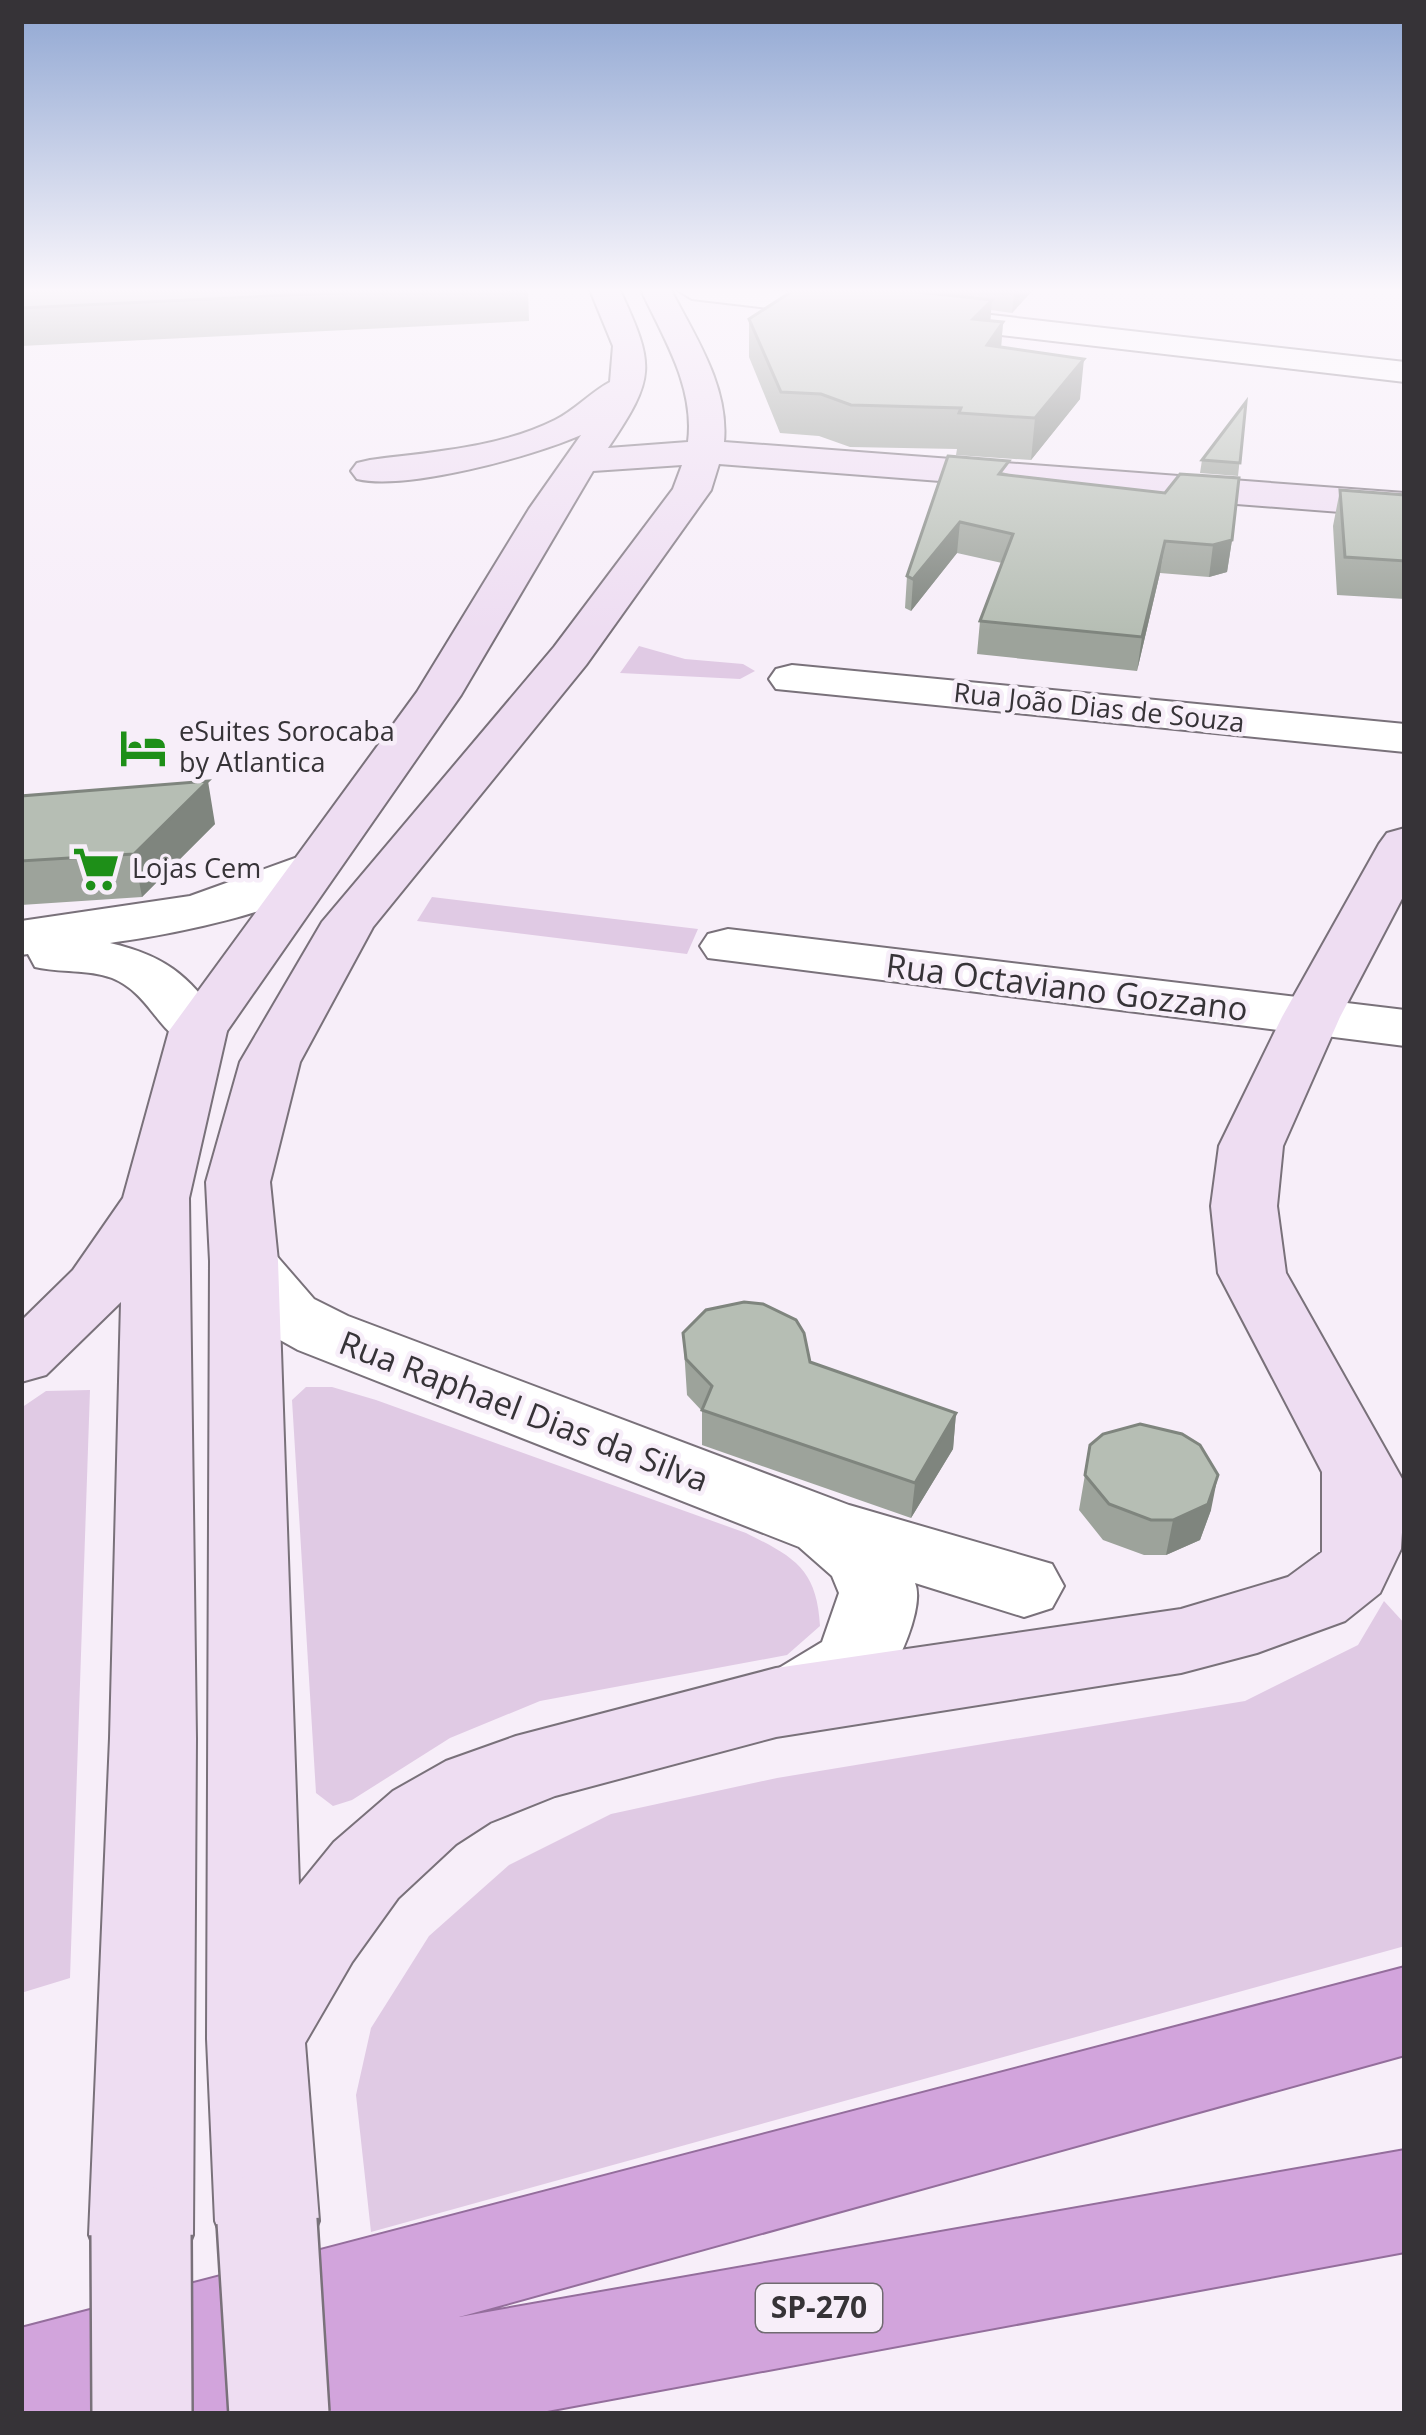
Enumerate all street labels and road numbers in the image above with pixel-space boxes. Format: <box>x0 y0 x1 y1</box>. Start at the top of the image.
street label: Rua João Dias de Souza <box>952 673 1246 740</box>
street label: Rua Octaviano Gozzano <box>884 942 1251 1031</box>
street label: Rua Raphael Dias da Silva <box>333 1319 715 1502</box>
road number: SP-270 <box>756 2284 882 2332</box>

